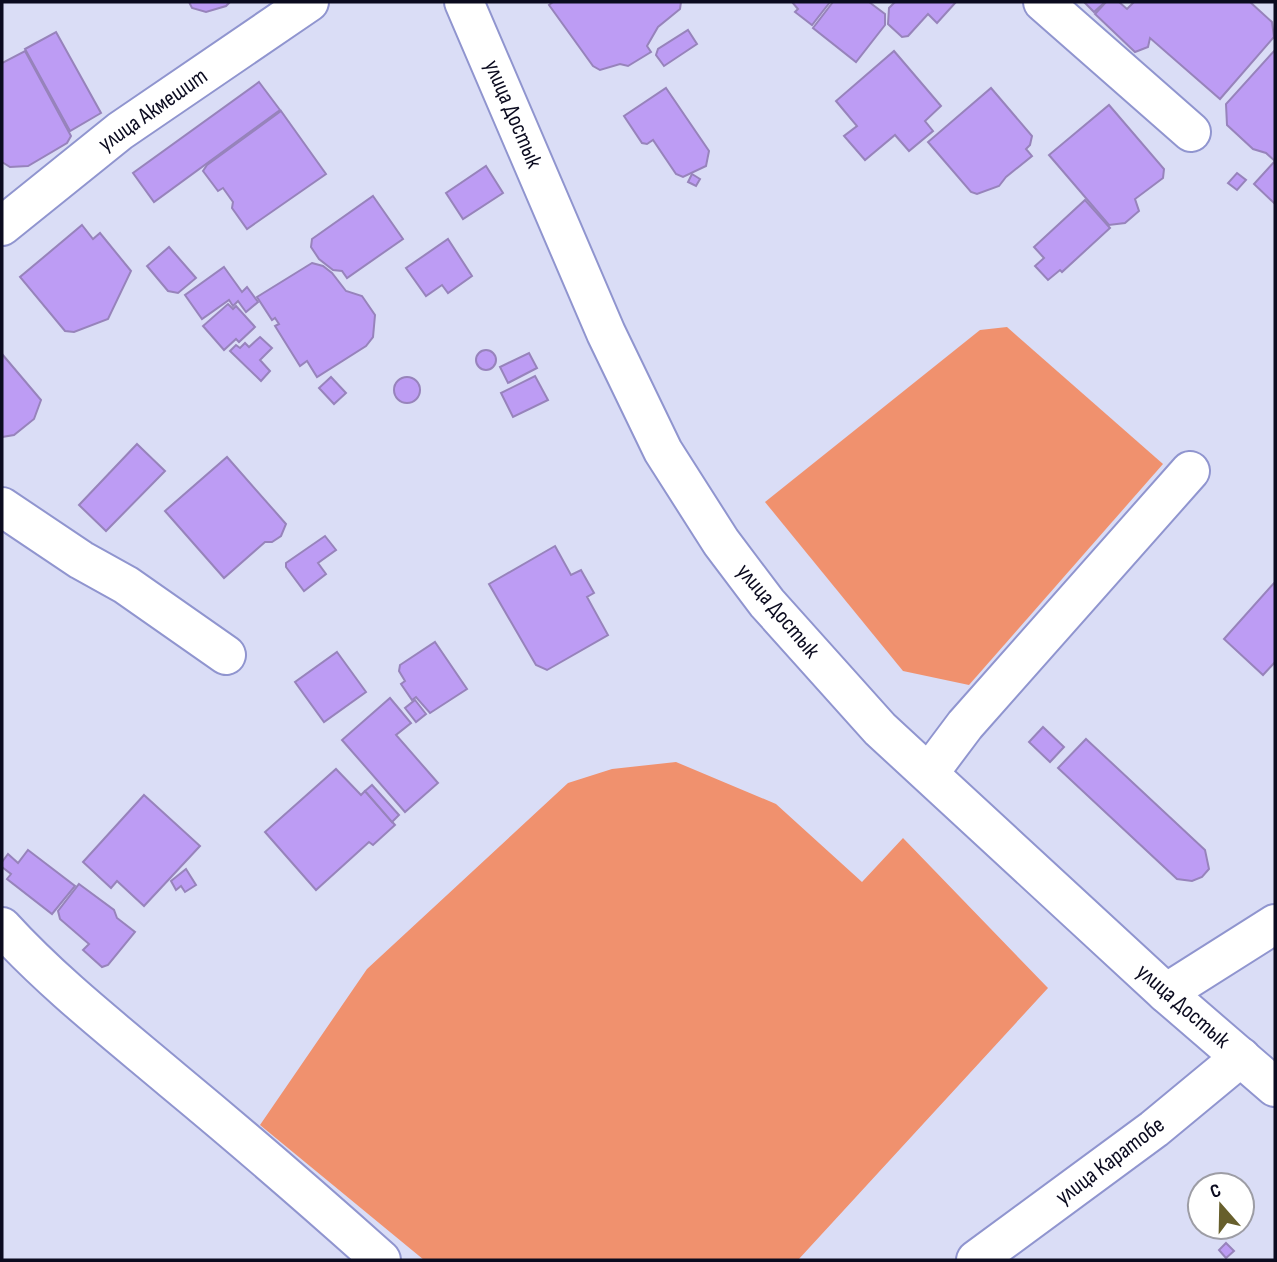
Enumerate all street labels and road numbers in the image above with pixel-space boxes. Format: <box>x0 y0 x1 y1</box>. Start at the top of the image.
street label: улица Достык <box>478 56 548 173</box>
street label: улица Акмешит <box>93 62 213 158</box>
street label: улица Достык <box>730 558 826 664</box>
street label: улица Достык <box>1131 958 1236 1054</box>
street label: улица Каратобе <box>1050 1111 1170 1211</box>

